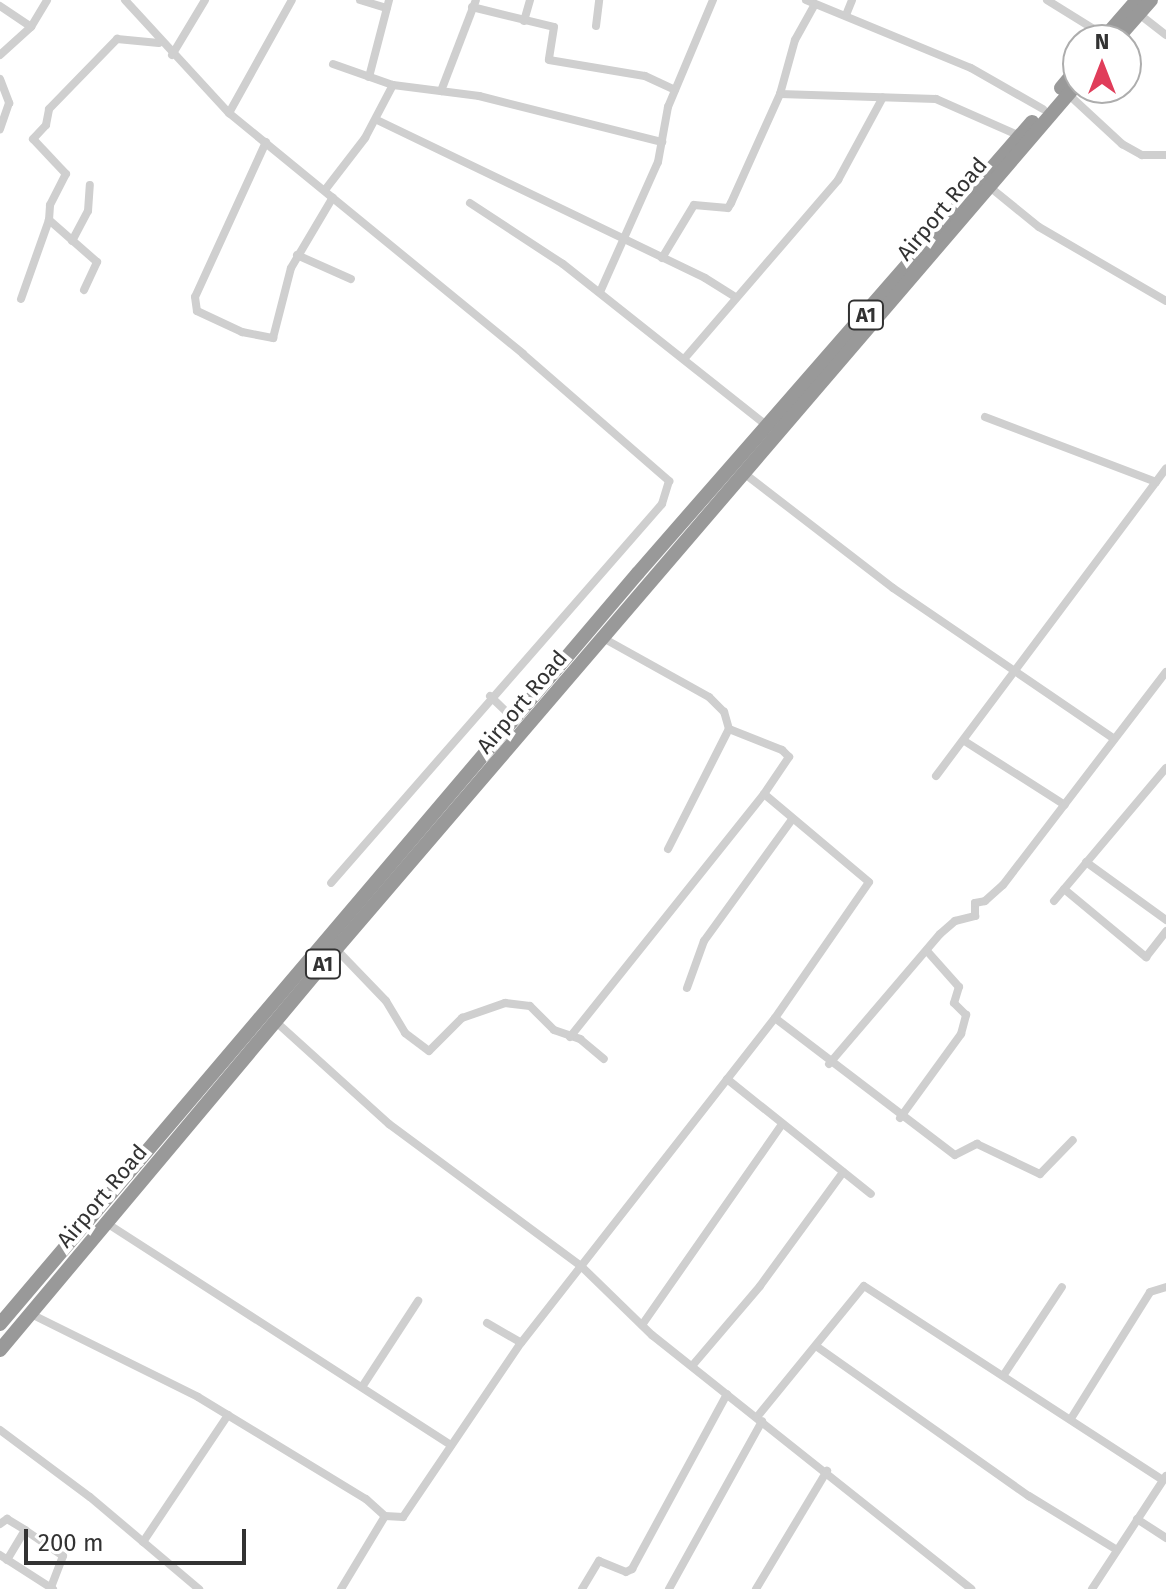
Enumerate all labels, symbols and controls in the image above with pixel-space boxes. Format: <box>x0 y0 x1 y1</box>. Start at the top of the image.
north arrow <box>1062 24 1142 104</box>
text: N <box>1095 28 1109 55</box>
street label: Airport Road <box>891 152 993 266</box>
road number: A1 <box>846 299 886 331</box>
street label: Airport Road <box>471 645 573 759</box>
road number: A1 <box>303 948 343 980</box>
street label: Airport Road <box>51 1139 153 1253</box>
scale bar <box>28 1513 250 1563</box>
text: 200 m <box>38 1529 104 1557</box>

